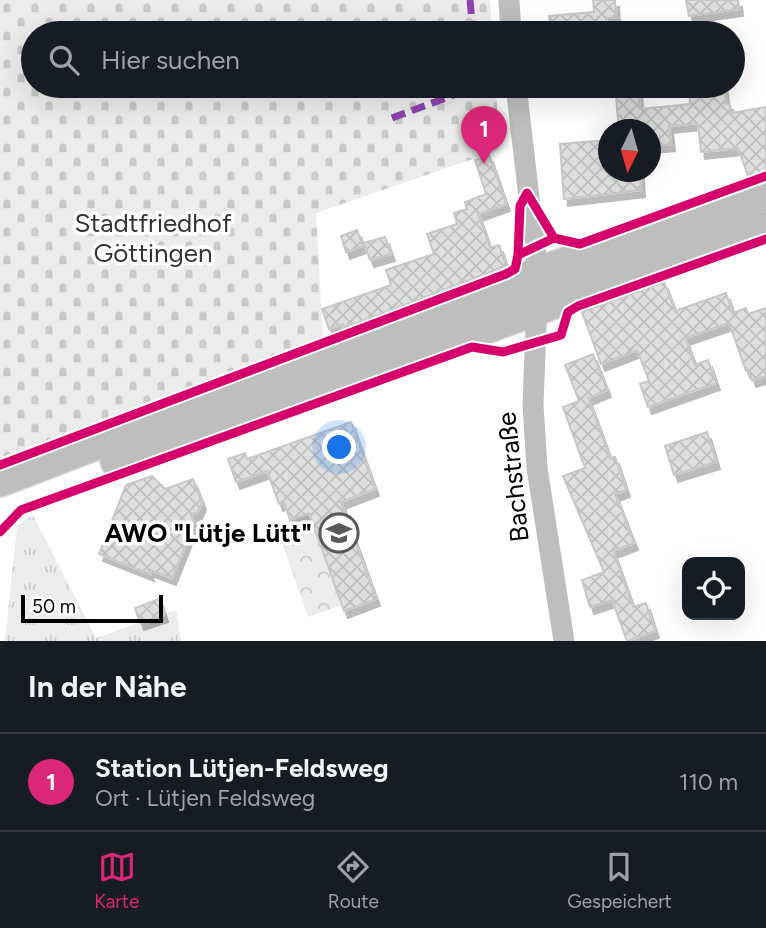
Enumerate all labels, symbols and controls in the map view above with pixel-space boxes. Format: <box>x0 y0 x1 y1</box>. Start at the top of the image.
search box <box>21 21 745 98</box>
icon: search <box>45 41 83 79</box>
text: Hier suchen <box>101 44 240 76</box>
pin: 1 <box>461 106 507 164</box>
north arrow <box>598 119 661 182</box>
park label: Stadtfriedhof Göttingen <box>74 207 232 269</box>
street label: Bachstraße <box>490 410 536 544</box>
your location <box>322 430 356 464</box>
school or university icon: AWO "Lütje Lütt" <box>318 512 360 554</box>
place label: AWO "Lütje Lütt" <box>105 517 312 549</box>
map controls <box>682 557 745 620</box>
button: locate <box>682 557 745 620</box>
scale bar <box>21 592 163 624</box>
text: 50 m <box>32 595 76 618</box>
text: In der Nähe <box>28 668 187 705</box>
text: Station Lütjen-Feldsweg <box>95 752 389 784</box>
text: 1 <box>46 768 56 796</box>
text: 110 m <box>679 768 738 796</box>
text: Ort · Lütjen Feldsweg <box>95 784 315 812</box>
tab: Karte <box>94 848 139 913</box>
tab: Route <box>328 848 379 913</box>
tab: Gespeichert <box>567 848 672 913</box>

